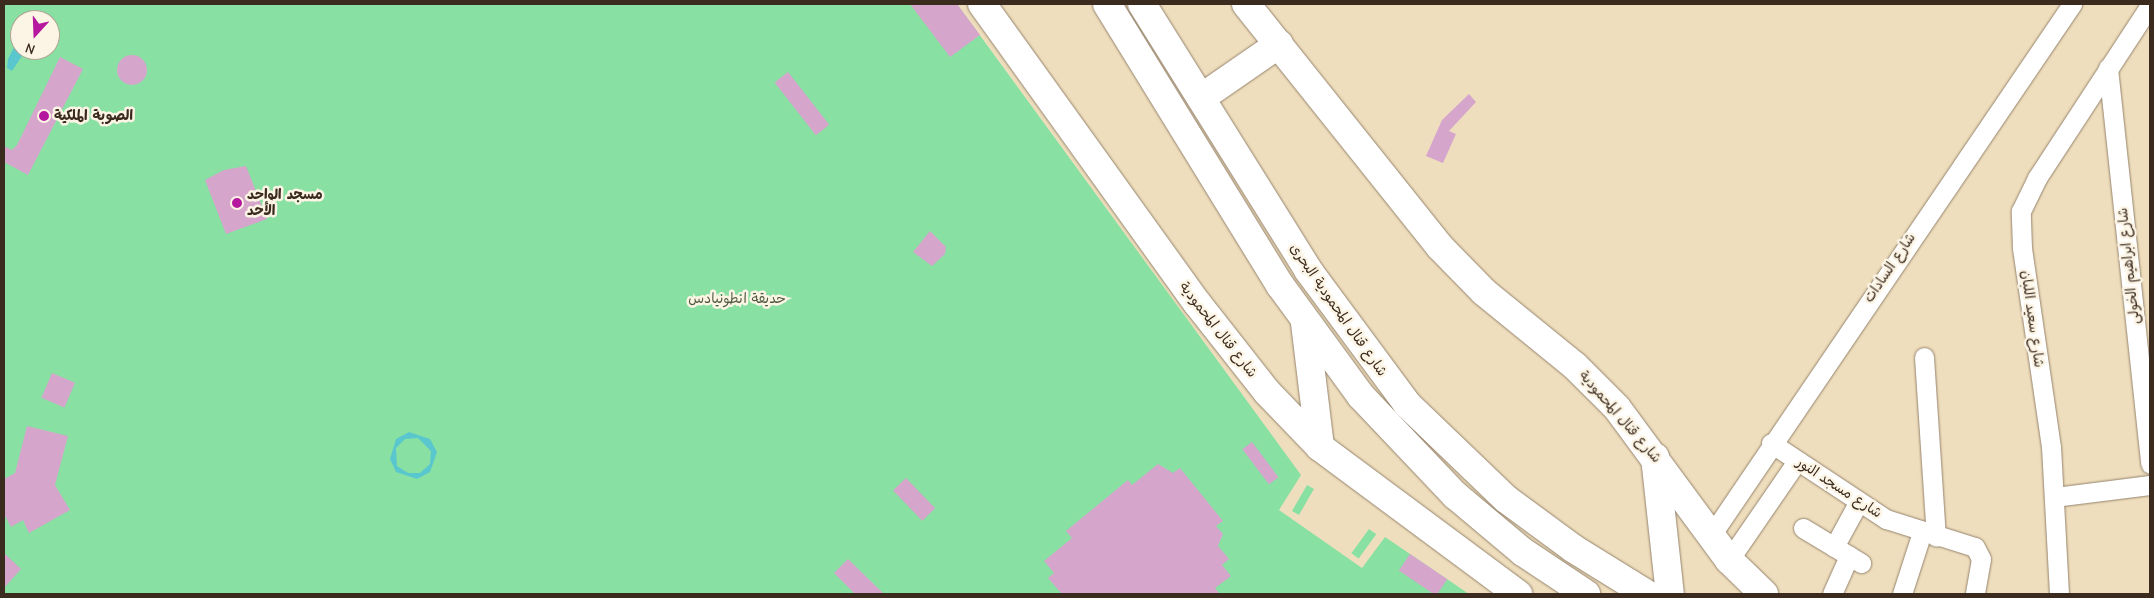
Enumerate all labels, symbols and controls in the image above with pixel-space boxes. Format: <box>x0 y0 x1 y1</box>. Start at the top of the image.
north arrow <box>10 10 60 60</box>
text: N <box>23 39 37 58</box>
place label: الصوبة الملكية <box>54 108 133 124</box>
marker: الصوبة الملكية <box>38 110 50 122</box>
place label: مسجد الواحد الأحد <box>247 187 323 220</box>
marker: مسجد الواحد الأحد <box>231 197 243 209</box>
street label: شارع ابراهيم الخولى <box>2115 207 2143 325</box>
street label: شارع السادات <box>1861 230 1919 306</box>
street label: شارع قنال المحمودية البحرى <box>1286 240 1390 380</box>
street label: شارع سعيد اللبان <box>2017 269 2047 369</box>
street label: شارع قنال المحمودية <box>1175 279 1261 381</box>
park label: حديقة انطونيادس <box>688 291 786 307</box>
street label: شارع قنال المحمودية <box>1575 367 1665 467</box>
street label: شارع مسجد النور <box>1793 454 1885 522</box>

